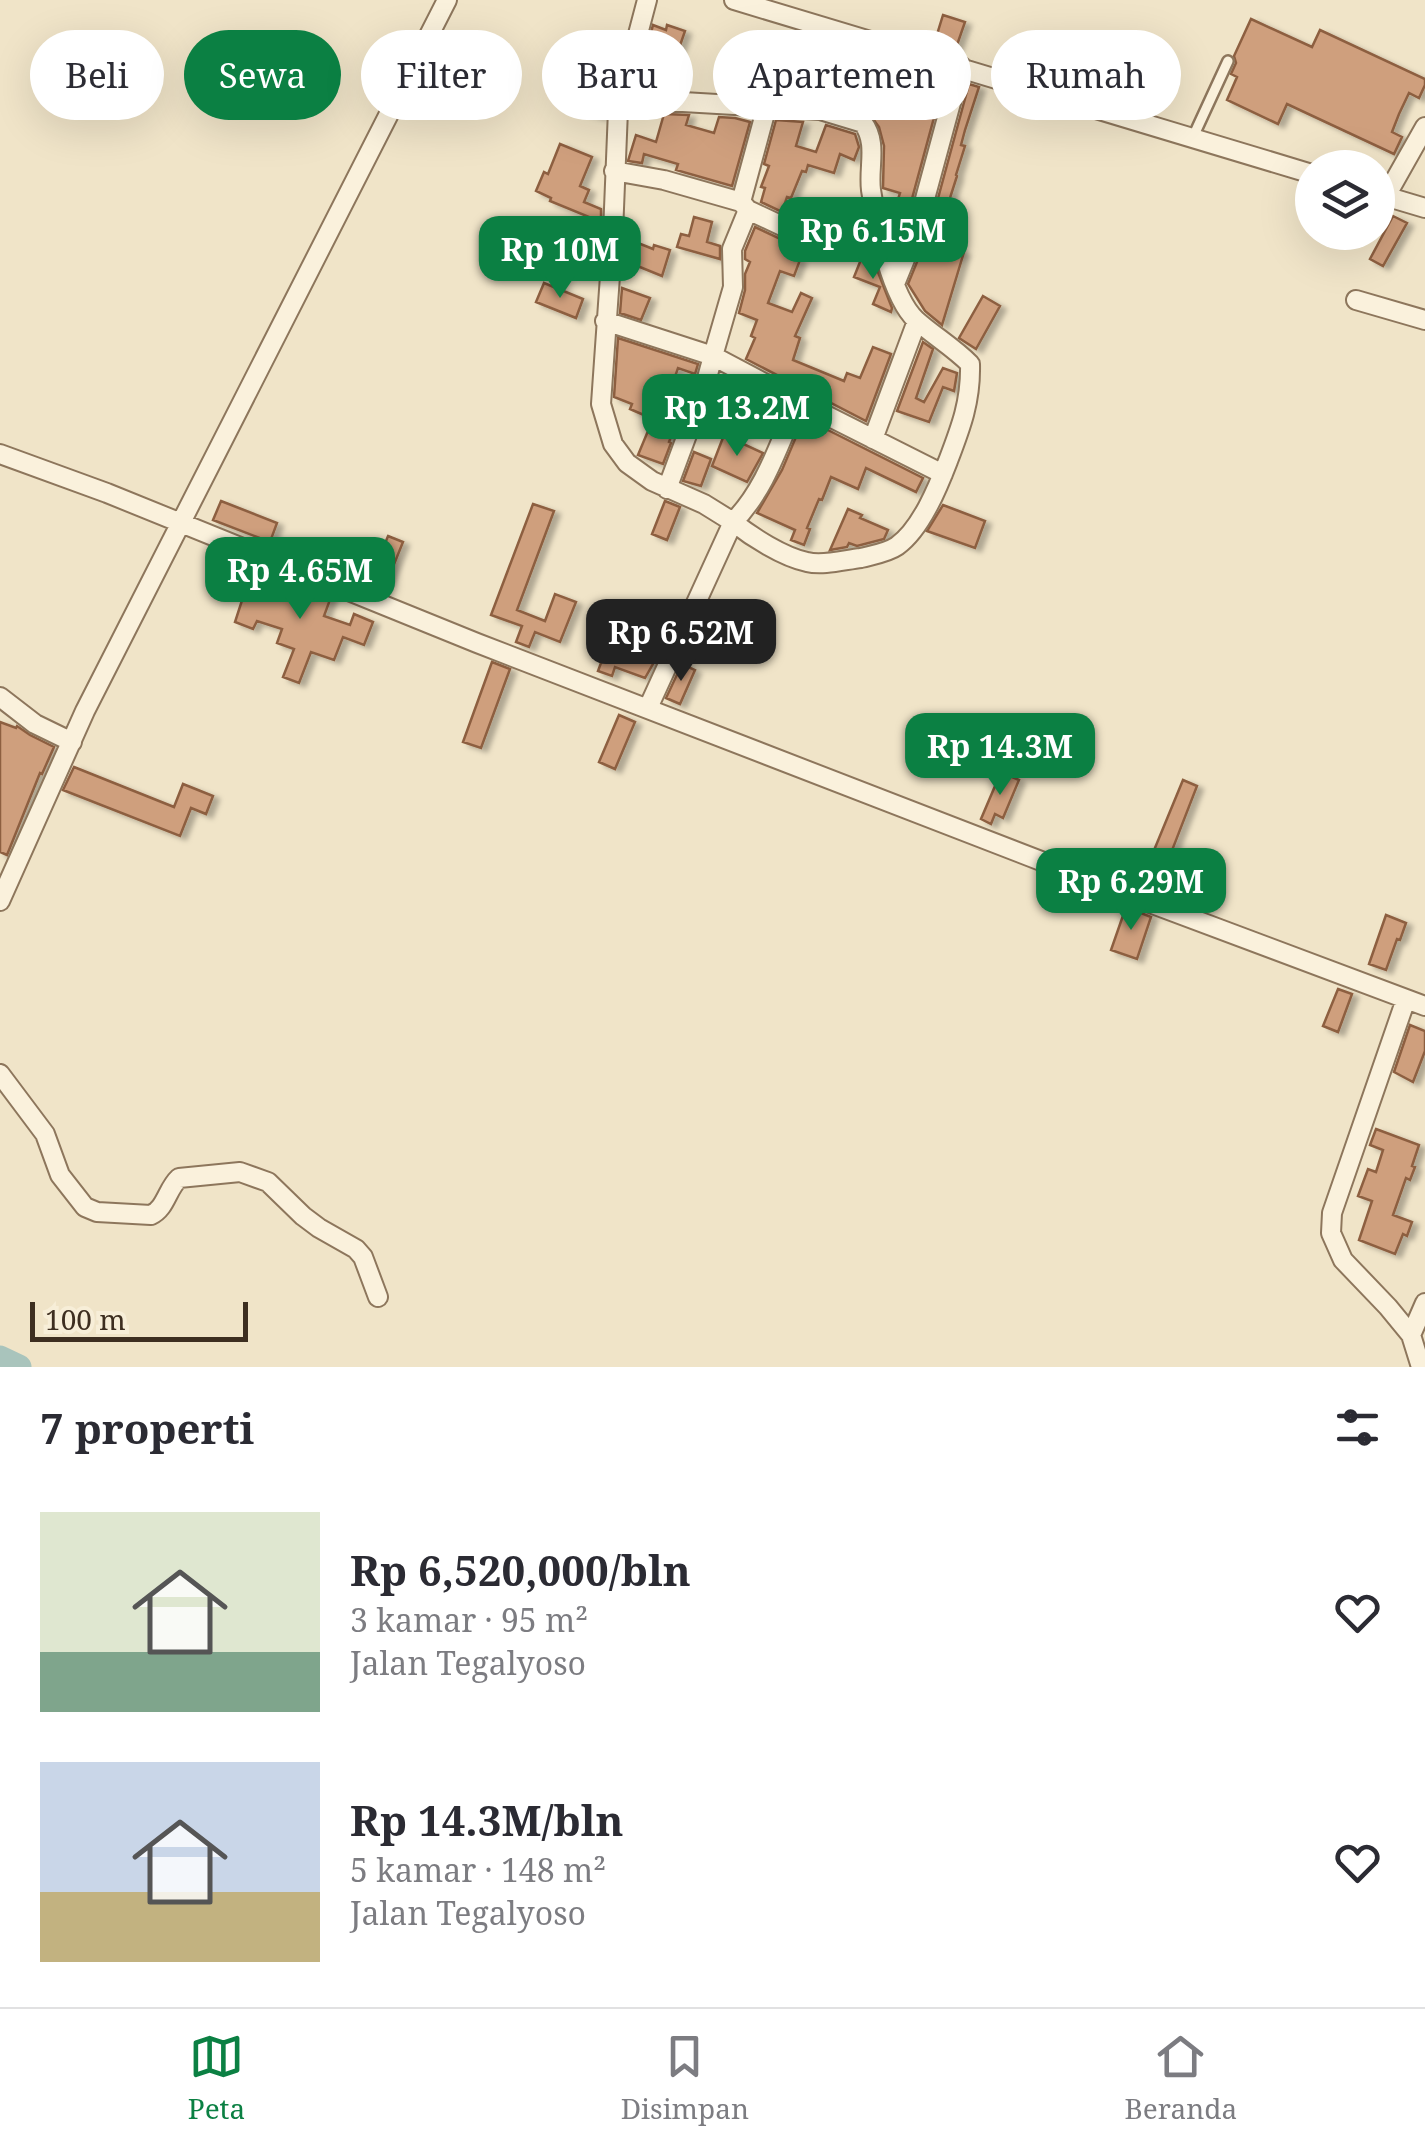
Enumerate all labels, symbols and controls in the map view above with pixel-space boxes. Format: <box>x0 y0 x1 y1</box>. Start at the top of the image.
chip: Beli <box>30 30 164 120</box>
chip: Sewa <box>184 30 341 120</box>
chip: Filter <box>361 30 522 120</box>
chip: Baru <box>542 30 693 120</box>
chip: Apartemen <box>713 30 971 120</box>
chip: Rumah <box>991 30 1181 120</box>
map controls <box>1295 150 1395 250</box>
button: layers <box>1295 150 1395 250</box>
pin: Rp 6.15M <box>770 197 976 282</box>
text: Rp 6.15M <box>800 208 946 251</box>
pin: Rp 10M <box>479 216 641 301</box>
text: Rp 10M <box>501 227 619 270</box>
pin: Rp 13.2M <box>634 374 840 459</box>
text: Rp 13.2M <box>664 385 810 428</box>
pin: Rp 4.65M <box>197 537 403 622</box>
text: Rp 4.65M <box>227 548 373 591</box>
pin: Rp 6.52M <box>578 599 784 684</box>
text: Rp 6.52M <box>608 610 754 653</box>
pin: Rp 14.3M <box>897 713 1103 798</box>
text: Rp 14.3M <box>927 724 1073 767</box>
pin: Rp 6.29M <box>1028 848 1234 933</box>
text: Rp 6.29M <box>1058 859 1204 902</box>
scale bar <box>30 1297 248 1342</box>
text: 100 m <box>45 1300 126 1338</box>
text: 7 properti <box>40 1399 254 1456</box>
icon: filters <box>1330 1400 1385 1455</box>
text: Rp 6,520,000/bln <box>350 1541 691 1598</box>
icon: home <box>120 1552 240 1672</box>
icon: heart <box>1330 1585 1385 1640</box>
text: 3 kamar · 95 m² <box>350 1598 588 1641</box>
text: Jalan Tegalyoso <box>350 1641 586 1684</box>
text: Rp 14.3M/bln <box>350 1791 624 1848</box>
icon: home <box>120 1802 240 1922</box>
icon: heart <box>1330 1835 1385 1890</box>
text: 5 kamar · 148 m² <box>350 1848 606 1891</box>
text: Jalan Tegalyoso <box>350 1891 586 1934</box>
tab: Peta <box>188 2029 245 2127</box>
tab: Disimpan <box>621 2029 749 2127</box>
tab: Beranda <box>1125 2029 1237 2127</box>

